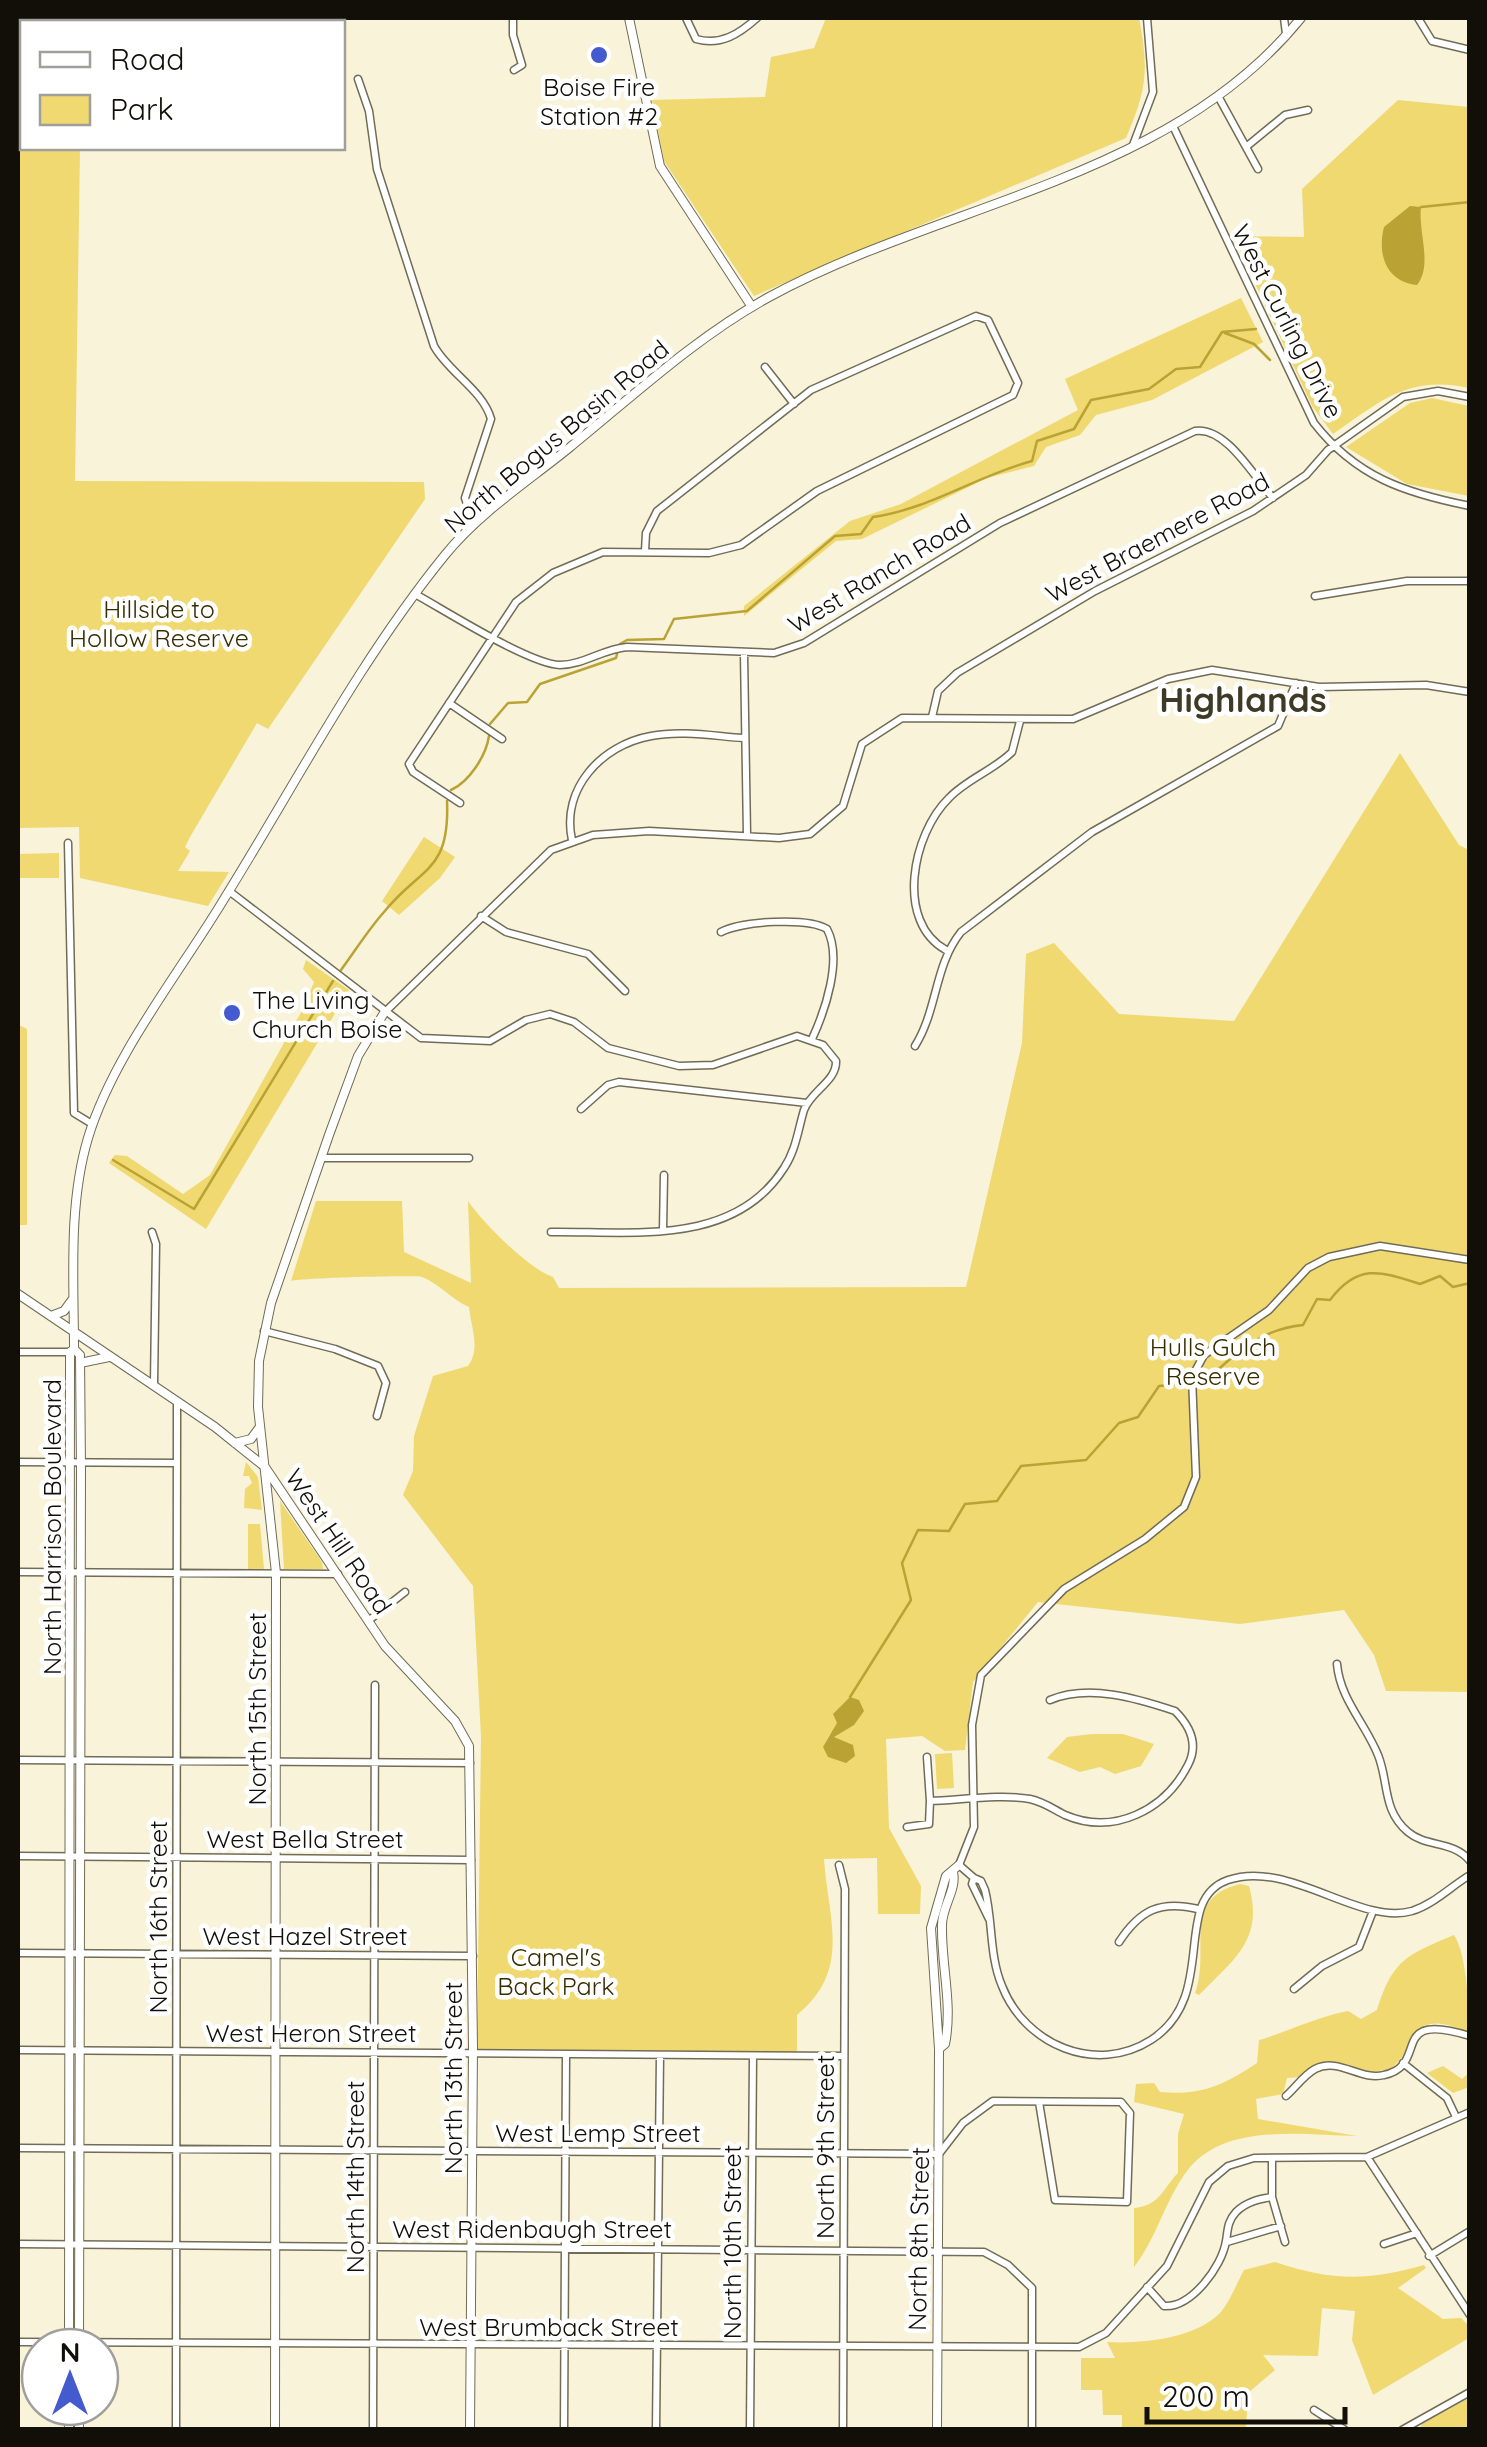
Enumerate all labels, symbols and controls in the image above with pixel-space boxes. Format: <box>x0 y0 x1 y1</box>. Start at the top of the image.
legend <box>20 20 345 150</box>
text: Road <box>110 40 184 78</box>
marker: Boise Fire Station #2 <box>588 44 610 66</box>
place label: Boise Fire Station #2 <box>540 71 658 131</box>
text: Park <box>110 90 174 128</box>
street label: West Curling Drive <box>1226 219 1350 423</box>
street label: North Bogus Basin Road <box>437 333 675 539</box>
street label: West Braemere Road <box>1040 465 1274 609</box>
street label: West Ranch Road <box>782 506 976 640</box>
park label: Hillside to Hollow Reserve <box>69 593 249 653</box>
district label: Highlands <box>1159 677 1327 721</box>
place label: The Living Church Boise <box>252 984 402 1044</box>
marker: The Living Church Boise <box>221 1002 243 1024</box>
park label: Hulls Gulch Reserve <box>1150 1331 1276 1391</box>
street label: North Harrison Boulevard <box>36 1379 67 1675</box>
street label: West Hill Road <box>279 1462 399 1620</box>
street label: North 15th Street <box>241 1612 272 1806</box>
street label: North 16th Street <box>142 1821 173 2013</box>
street label: West Bella Street <box>206 1823 404 1854</box>
street label: West Hazel Street <box>203 1920 407 1951</box>
park label: Camel's Back Park <box>497 1941 615 2001</box>
street label: North 13th Street <box>437 1982 468 2174</box>
street label: West Heron Street <box>206 2017 416 2048</box>
street label: North 9th Street <box>809 2055 840 2239</box>
street label: North 14th Street <box>339 2081 370 2273</box>
street label: West Lemp Street <box>495 2117 701 2148</box>
street label: North 10th Street <box>716 2145 747 2339</box>
street label: North 8th Street <box>901 2147 935 2331</box>
street label: West Ridenbaugh Street <box>392 2213 672 2244</box>
street label: West Brumback Street <box>419 2311 679 2342</box>
north arrow <box>20 2327 120 2427</box>
text: N <box>60 2334 80 2369</box>
scale bar <box>1147 2362 1344 2424</box>
text: 200 m <box>1162 2377 1250 2415</box>

